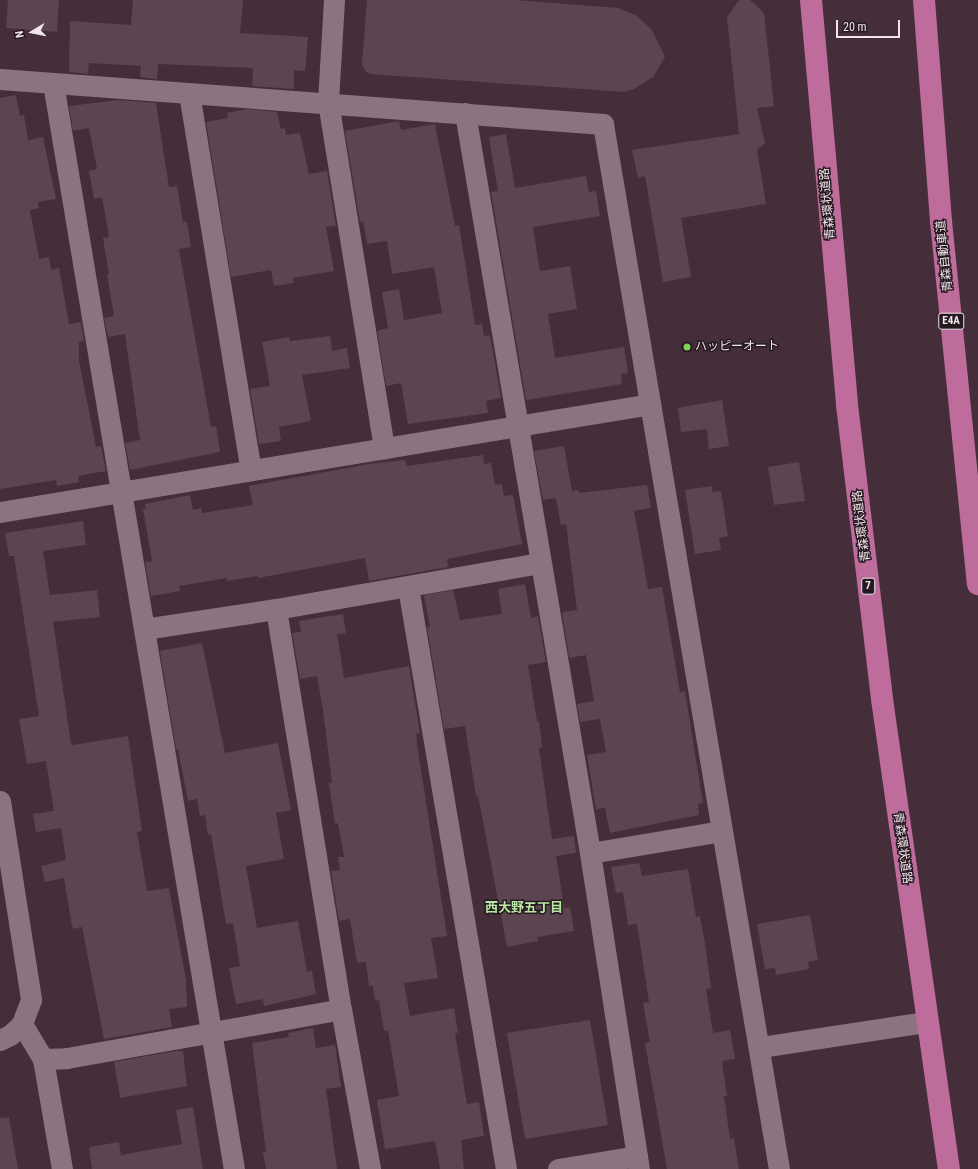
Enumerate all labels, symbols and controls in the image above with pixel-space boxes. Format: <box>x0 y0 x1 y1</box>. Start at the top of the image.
north arrow <box>12 12 52 52</box>
scale bar <box>838 12 902 38</box>
text: 20 m <box>843 20 867 34</box>
text: N <box>13 30 27 39</box>
street label: 青森環状道路 <box>818 168 838 240</box>
street label: 青森自動車道 <box>934 219 956 293</box>
road number: E4A <box>938 312 964 330</box>
place label: ハッピーオート <box>695 340 779 354</box>
marker: ハッピーオート <box>682 342 692 352</box>
street label: 青森環状道路 <box>850 489 874 563</box>
road number: 7 <box>861 577 875 595</box>
street label: 青森環状道路 <box>890 811 914 885</box>
district label: 西大野五丁目 <box>485 900 563 916</box>

